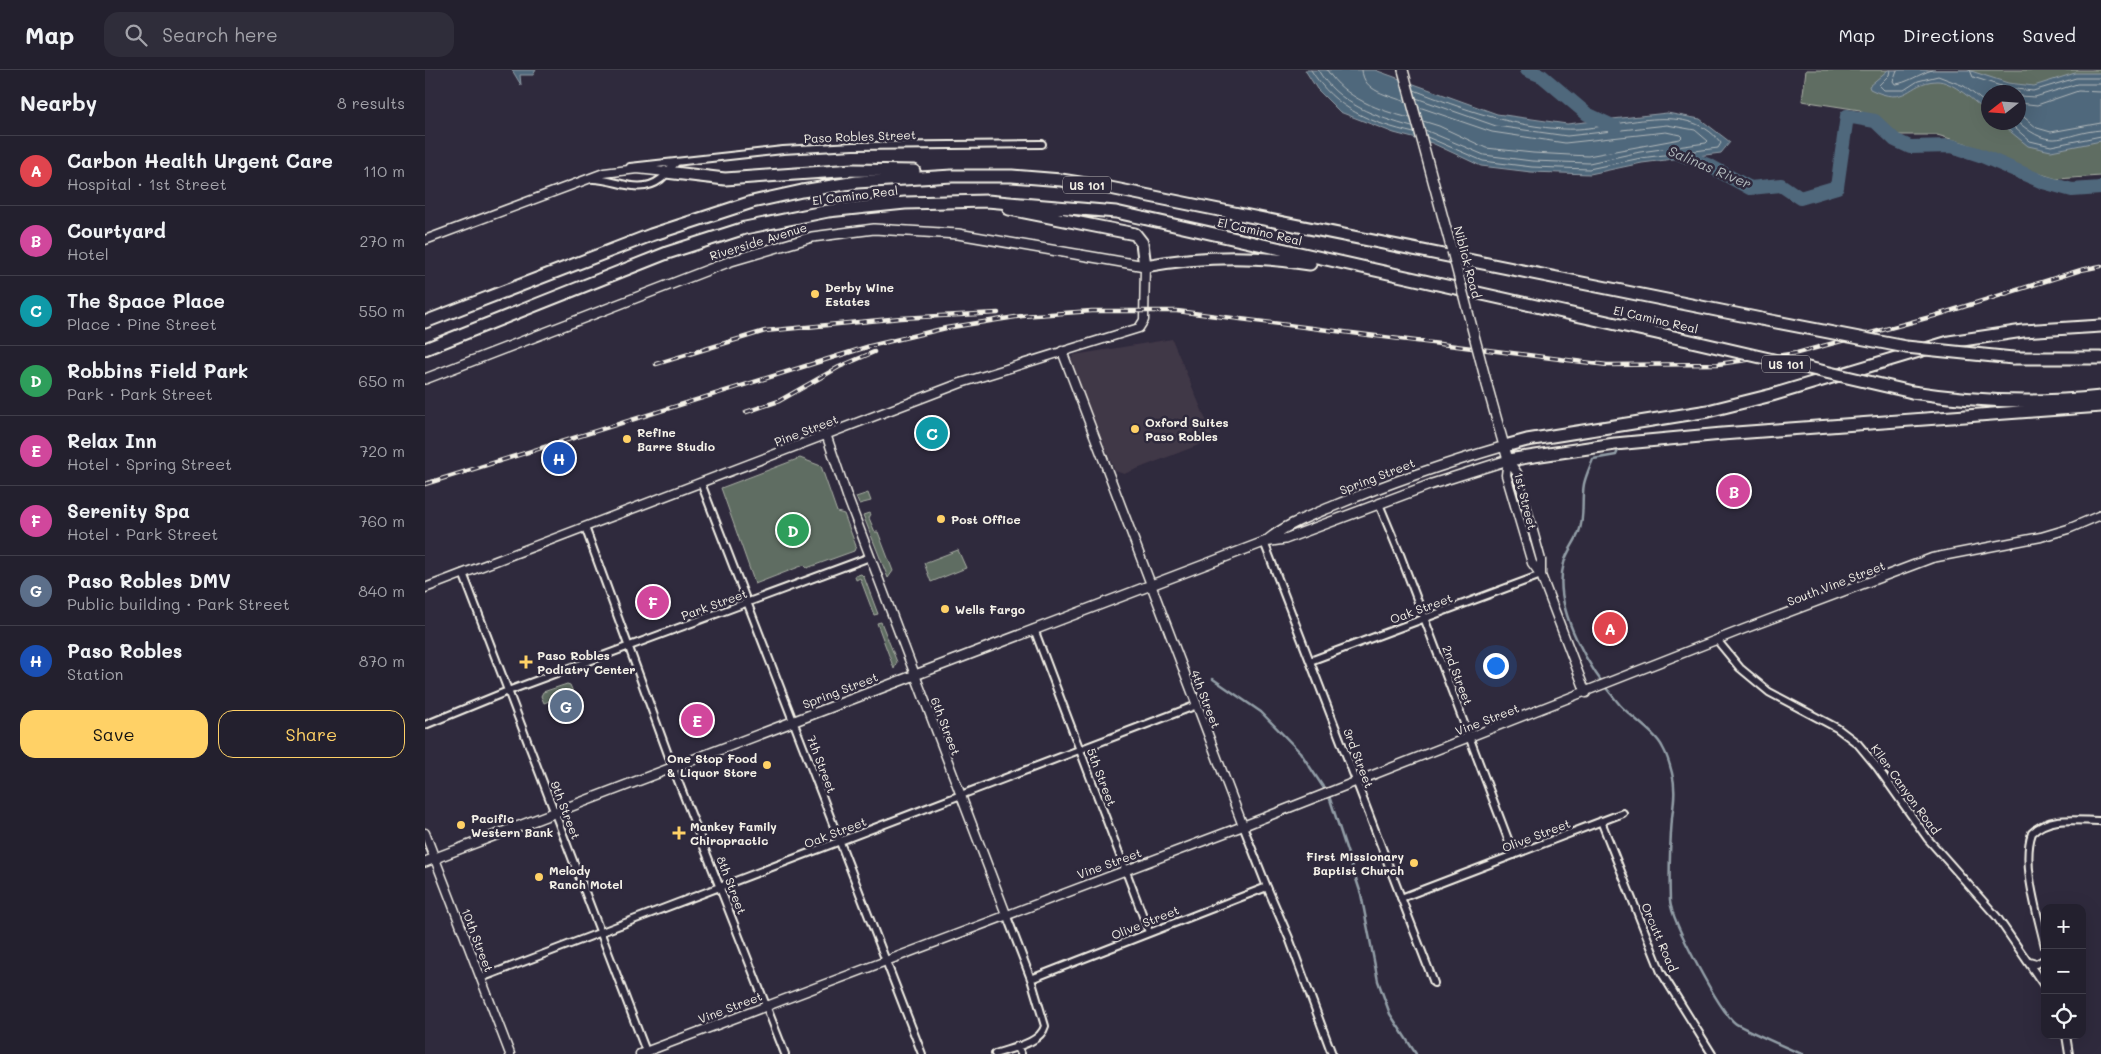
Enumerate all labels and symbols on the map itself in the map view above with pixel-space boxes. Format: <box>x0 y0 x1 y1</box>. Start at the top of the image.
north arrow <box>1981 85 2026 130</box>
street label: Paso Robles Street <box>804 126 916 146</box>
water label: Salinas River <box>1666 141 1754 193</box>
road number: US 101 <box>1063 176 1111 194</box>
street label: El Camino Real <box>811 182 899 208</box>
street label: El Camino Real <box>1216 214 1304 248</box>
street label: Riverside Avenue <box>707 219 809 263</box>
street label: Niblick Road <box>1451 224 1485 300</box>
place label: Derby Wine Estates <box>825 279 894 309</box>
marker: Derby Wine Estates <box>809 288 821 300</box>
street label: El Camino Real <box>1612 302 1700 336</box>
road number: US 101 <box>1762 356 1810 372</box>
street label: Pine Street <box>772 411 840 449</box>
pin: C <box>916 414 948 452</box>
place label: Oxford Suites Paso Robles <box>1145 414 1229 444</box>
marker: Oxford Suites Paso Robles <box>1129 423 1141 435</box>
place label: Refine Barre Studio <box>637 424 715 454</box>
marker: Refine Barre Studio <box>621 433 633 445</box>
pin: H <box>543 439 575 477</box>
street label: Spring Street <box>1337 454 1417 498</box>
street label: 1st Street <box>1511 471 1541 531</box>
pin: B <box>1718 472 1750 510</box>
pin: D <box>777 511 809 549</box>
place label: Post Office <box>951 511 1021 527</box>
marker: Post Office <box>935 513 947 525</box>
street label: South Vine Street <box>1785 557 1887 609</box>
pin: F <box>637 583 669 621</box>
street label: Park Street <box>679 585 749 623</box>
street label: Oak Street <box>1388 589 1454 627</box>
place label: Wells Fargo <box>955 601 1025 617</box>
marker: Wells Fargo <box>939 603 951 615</box>
pin: A <box>1594 609 1626 647</box>
street label: 2nd Street <box>1439 643 1477 707</box>
place label: Paso Robles Podiatry Center <box>537 647 636 677</box>
your location <box>1483 653 1509 679</box>
marker: Paso Robles Podiatry Center <box>519 655 533 669</box>
street label: Spring Street <box>800 668 880 712</box>
street label: 4th Street <box>1188 668 1224 730</box>
pin: G <box>550 687 582 725</box>
street label: 6th Street <box>928 694 964 758</box>
street label: Vine Street <box>1453 699 1521 739</box>
pin: E <box>681 701 713 739</box>
street label: 3rd Street <box>1340 726 1378 790</box>
street label: 7th Street <box>804 733 840 795</box>
street label: Kiler Canyon Road <box>1868 741 1944 838</box>
street label: 5th Street <box>1084 746 1120 808</box>
place label: One Stop Food & Liquor Store <box>667 750 757 780</box>
marker: One Stop Food & Liquor Store <box>761 759 773 771</box>
street label: 9th Street <box>548 779 584 841</box>
place label: Pacific Western Bank <box>471 810 553 840</box>
street label: Oak Street <box>802 813 868 851</box>
street label: Olive Street <box>1500 815 1572 855</box>
place label: Mankey Family Chiropractic <box>690 818 777 848</box>
marker: Pacific Western Bank <box>455 819 467 831</box>
marker: Mankey Family Chiropractic <box>672 826 686 840</box>
street label: Vine Street <box>1075 844 1143 882</box>
place label: First Missionary Baptist Church <box>1306 848 1404 878</box>
street label: 8th Street <box>714 853 750 917</box>
marker: First Missionary Baptist Church <box>1408 857 1420 869</box>
place label: Melody Ranch Motel <box>549 862 623 892</box>
marker: Melody Ranch Motel <box>533 871 545 883</box>
street label: Orcutt Road <box>1638 900 1682 974</box>
street label: Olive Street <box>1109 901 1181 943</box>
street label: 10th Street <box>459 906 497 974</box>
street label: Vine Street <box>696 987 764 1027</box>

